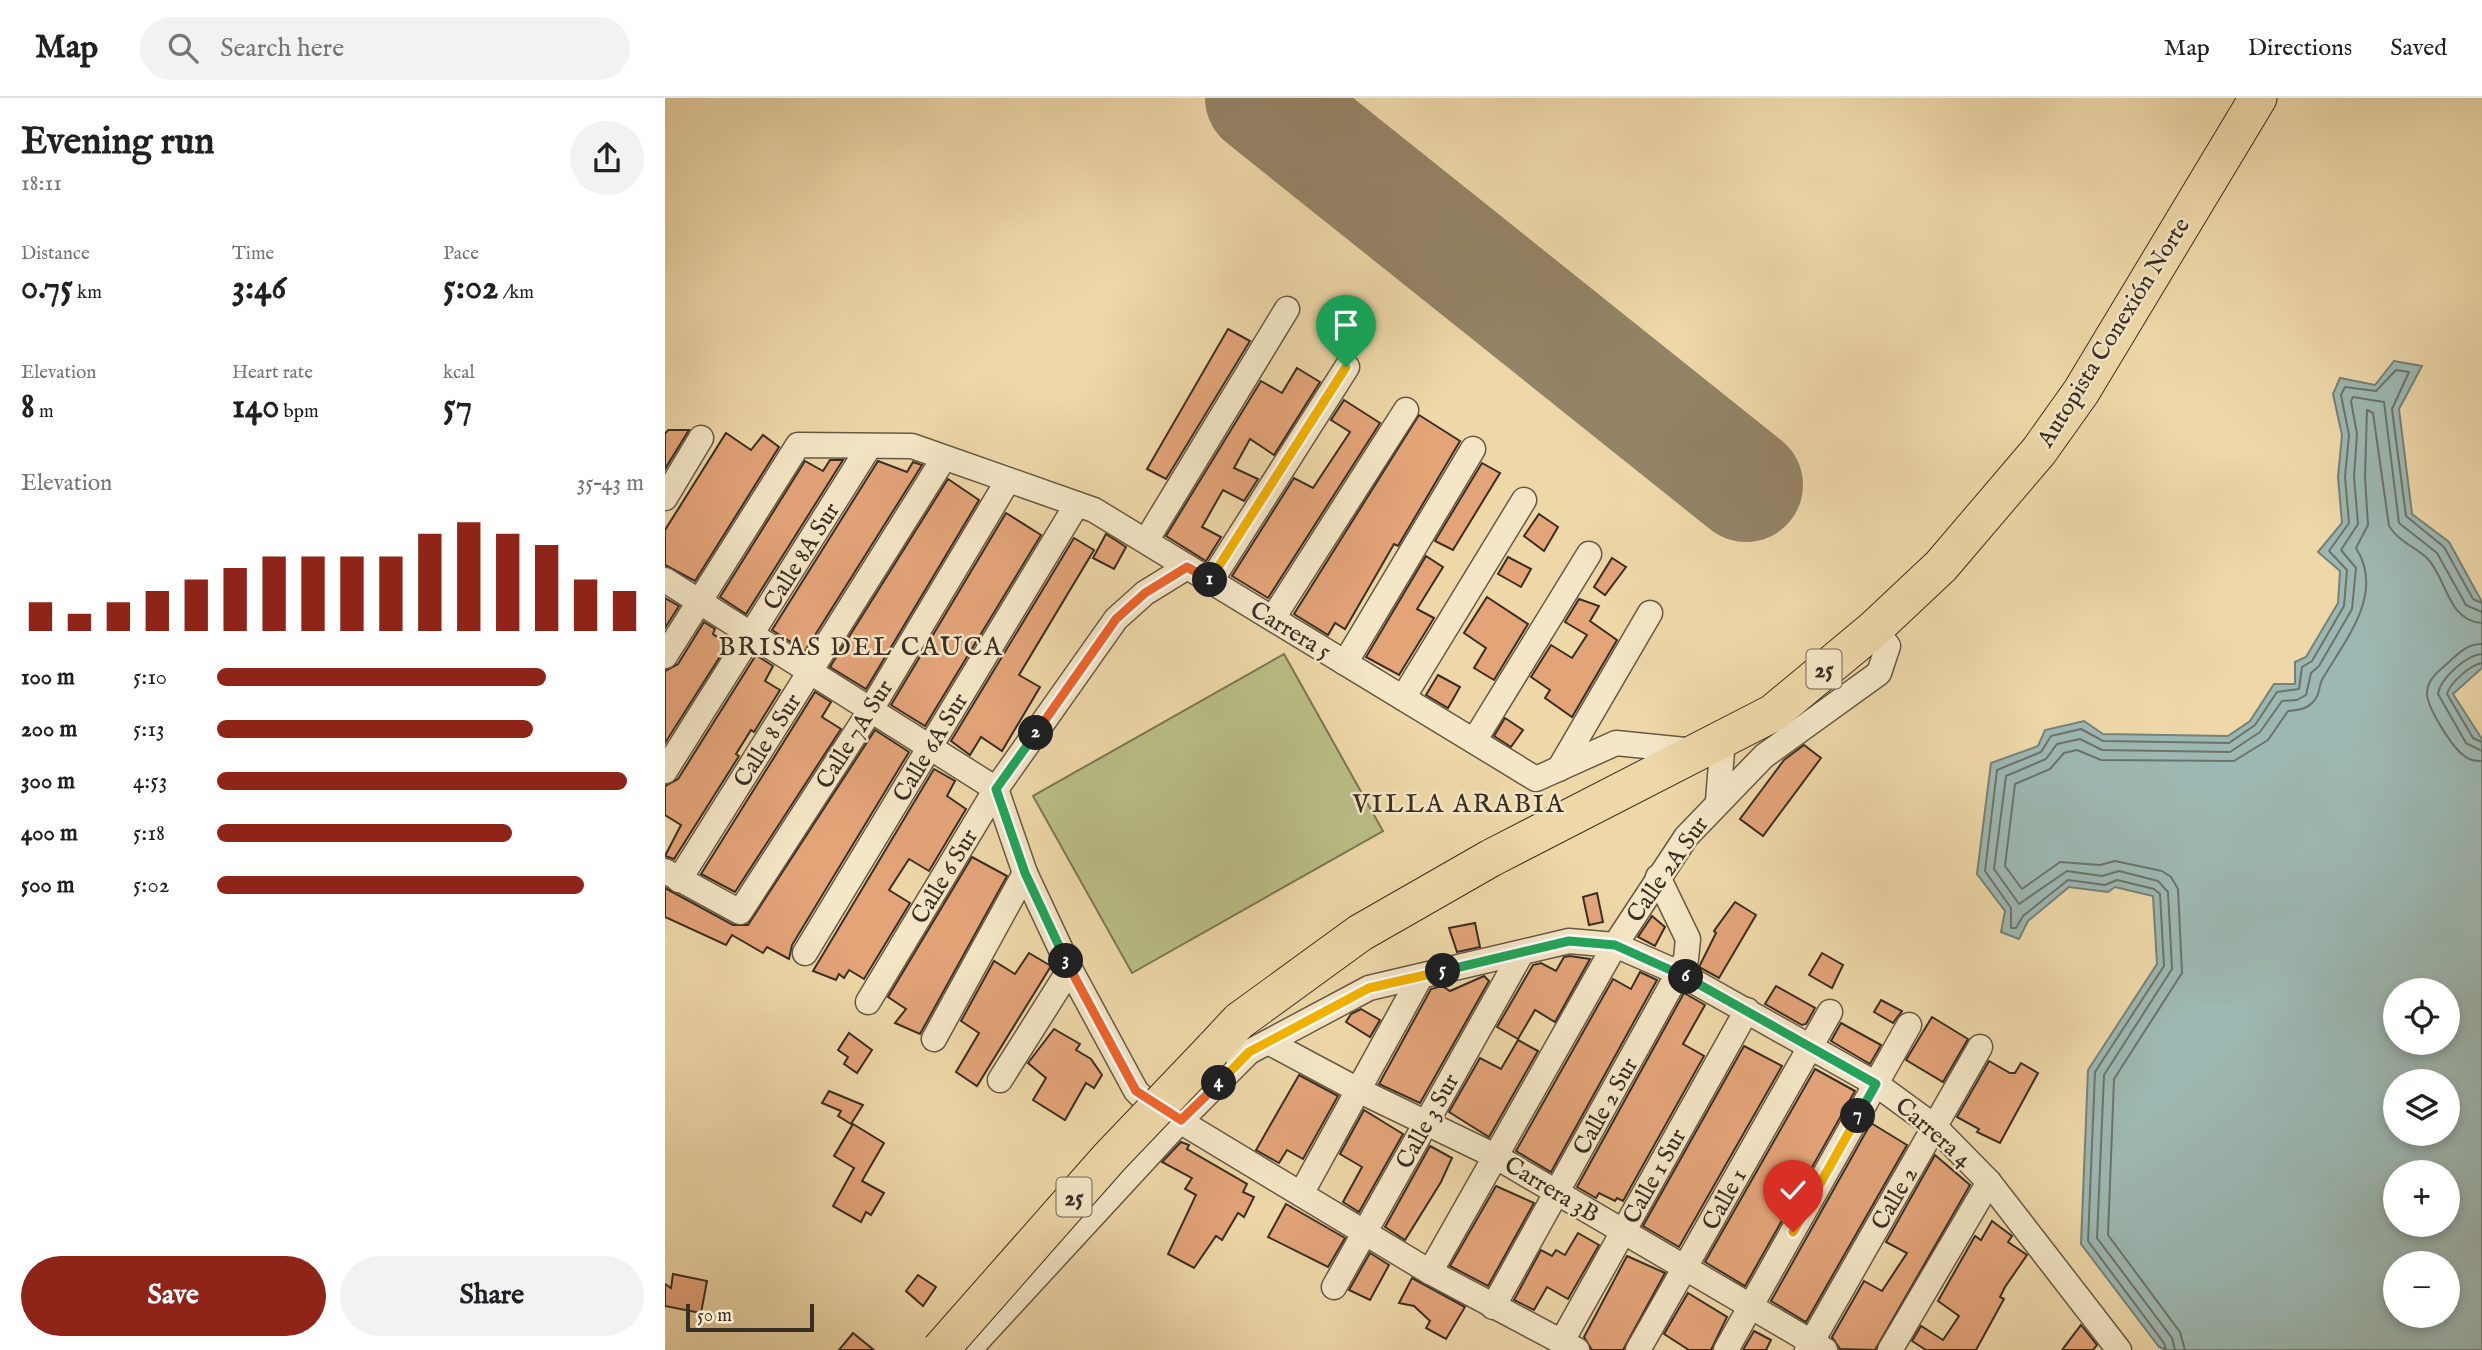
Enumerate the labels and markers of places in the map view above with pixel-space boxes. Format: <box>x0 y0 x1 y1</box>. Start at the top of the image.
pin <box>1316 295 1376 367</box>
pin: 1 <box>1193 562 1227 598</box>
pin: 2 <box>1019 716 1053 750</box>
pin: 3 <box>1049 944 1083 978</box>
pin: 5 <box>1425 954 1461 988</box>
pin: 6 <box>1669 960 1703 994</box>
pin: 4 <box>1201 1066 1237 1100</box>
pin: 7 <box>1841 1098 1875 1134</box>
pin <box>1763 1160 1823 1232</box>

